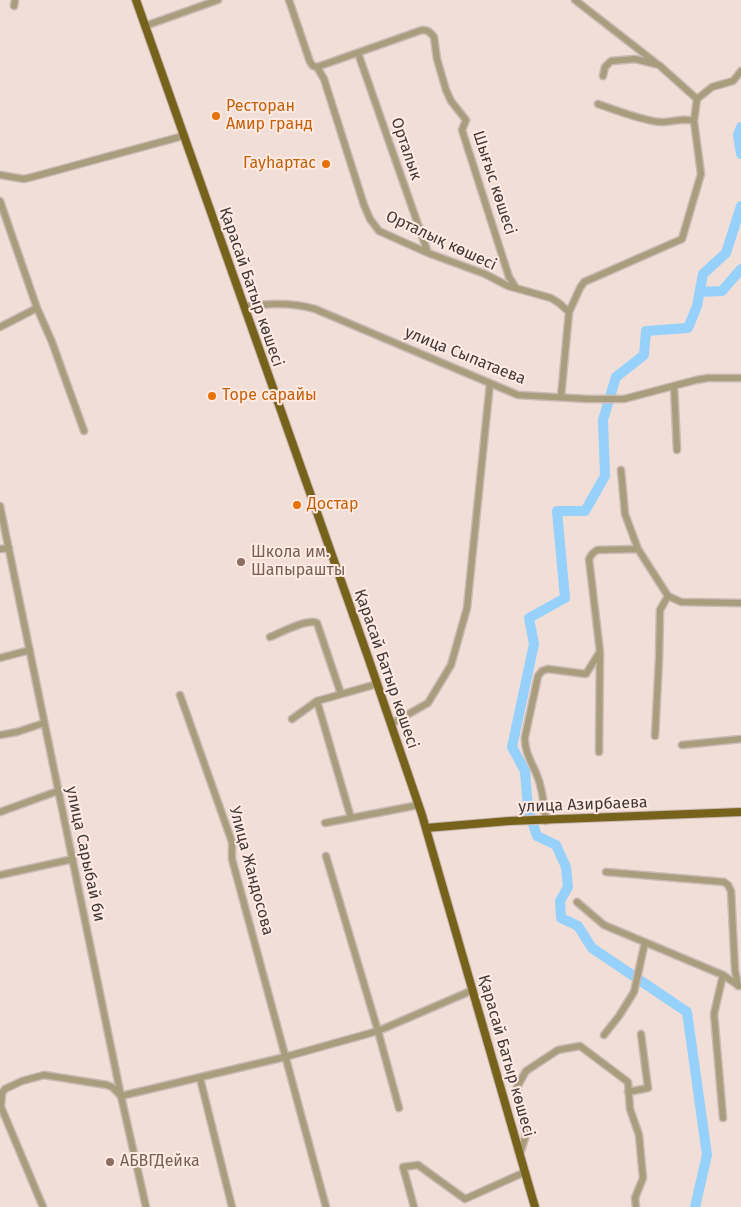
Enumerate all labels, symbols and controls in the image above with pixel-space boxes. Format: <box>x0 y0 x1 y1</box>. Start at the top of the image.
place label: Ресторан Амир гранд <box>226 97 313 135</box>
marker: Ресторан Амир гранд <box>210 110 222 122</box>
street label: Орталык <box>386 115 426 183</box>
street label: Шығыс көшесі <box>468 129 520 237</box>
place label: Гауhартас <box>243 154 316 174</box>
marker: Гауhартас <box>320 158 332 170</box>
street label: Қарасай Батыр көшесі <box>215 205 287 369</box>
street label: Орталық көшесі <box>383 207 499 275</box>
street label: улица Сыпатаева <box>402 323 528 389</box>
place label: Торе сарайы <box>222 386 317 406</box>
marker: Торе сарайы <box>206 390 218 402</box>
place label: Достар <box>307 495 359 515</box>
marker: Достар <box>291 499 303 511</box>
place label: Школа им. Шапырашты <box>251 543 345 581</box>
marker: Школа им. Шапырашты <box>235 556 247 568</box>
street label: Қарасай Батыр көшесі <box>350 587 422 751</box>
street label: улица Сарыбай би <box>61 784 109 924</box>
street label: улица Азирбаева <box>518 793 648 817</box>
street label: Улица Жандосова <box>225 804 277 938</box>
street label: Қарасай Батыр көшесі <box>474 973 538 1139</box>
place label: АБВГДейка <box>120 1152 200 1172</box>
marker: АБВГДейка <box>104 1156 116 1168</box>

